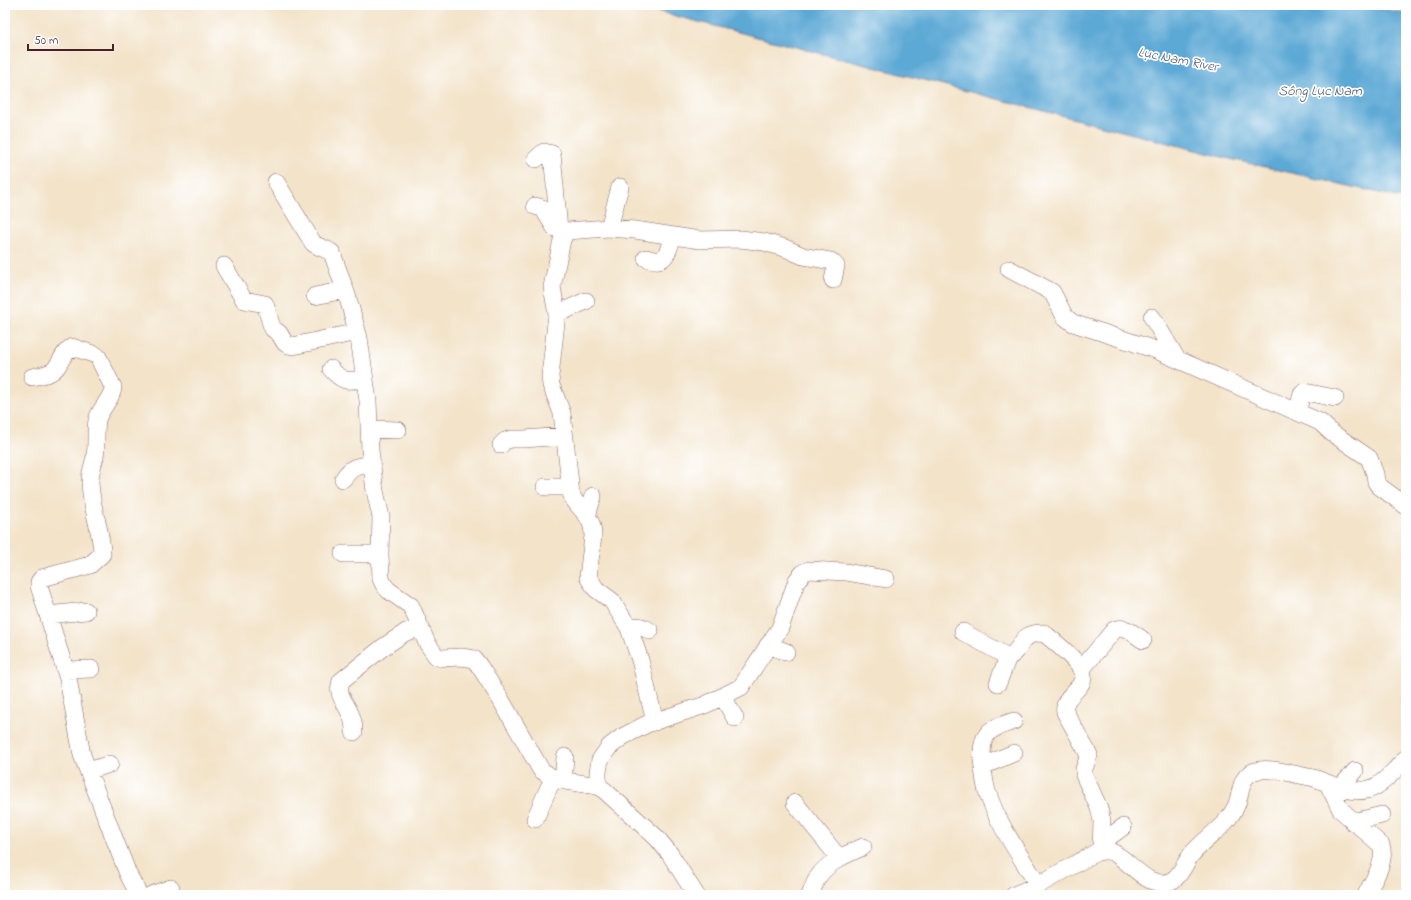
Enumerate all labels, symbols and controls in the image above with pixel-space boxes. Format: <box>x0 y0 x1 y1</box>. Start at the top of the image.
scale bar <box>28 26 113 52</box>
text: 50 m <box>34 32 58 50</box>
water label: Lục Nam River <box>1136 42 1221 78</box>
water label: Sông Lục Nam <box>1278 81 1362 102</box>

